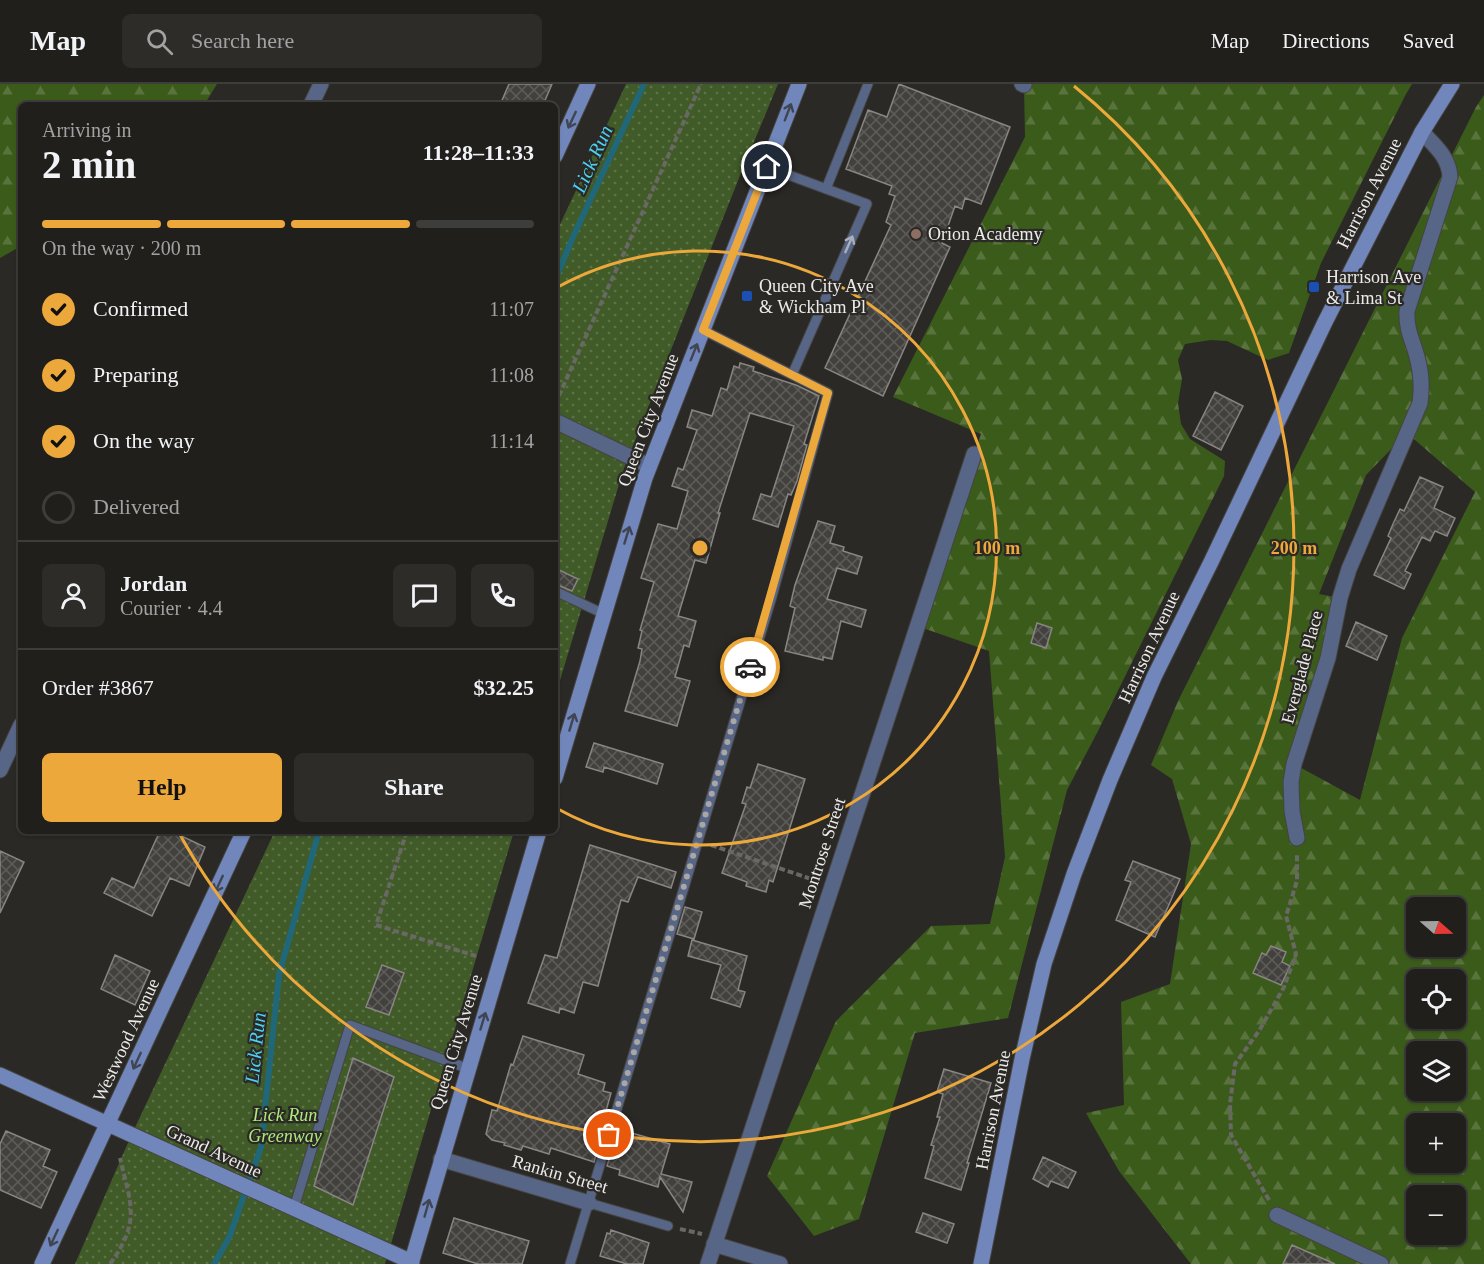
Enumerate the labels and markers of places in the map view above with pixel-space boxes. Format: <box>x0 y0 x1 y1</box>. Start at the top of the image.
pin <box>741 141 792 192</box>
place label: Orion Academy <box>928 224 1042 244</box>
marker: Orion Academy <box>909 227 923 241</box>
place label: Harrison Ave & Lima St <box>1326 267 1421 308</box>
place label: Queen City Ave & Wickham Pl <box>759 276 874 317</box>
marker: Harrison Ave & Lima St <box>1307 280 1321 294</box>
marker: Queen City Ave & Wickham Pl <box>740 289 754 303</box>
centre of rings <box>690 538 710 558</box>
pin <box>583 1109 634 1160</box>

